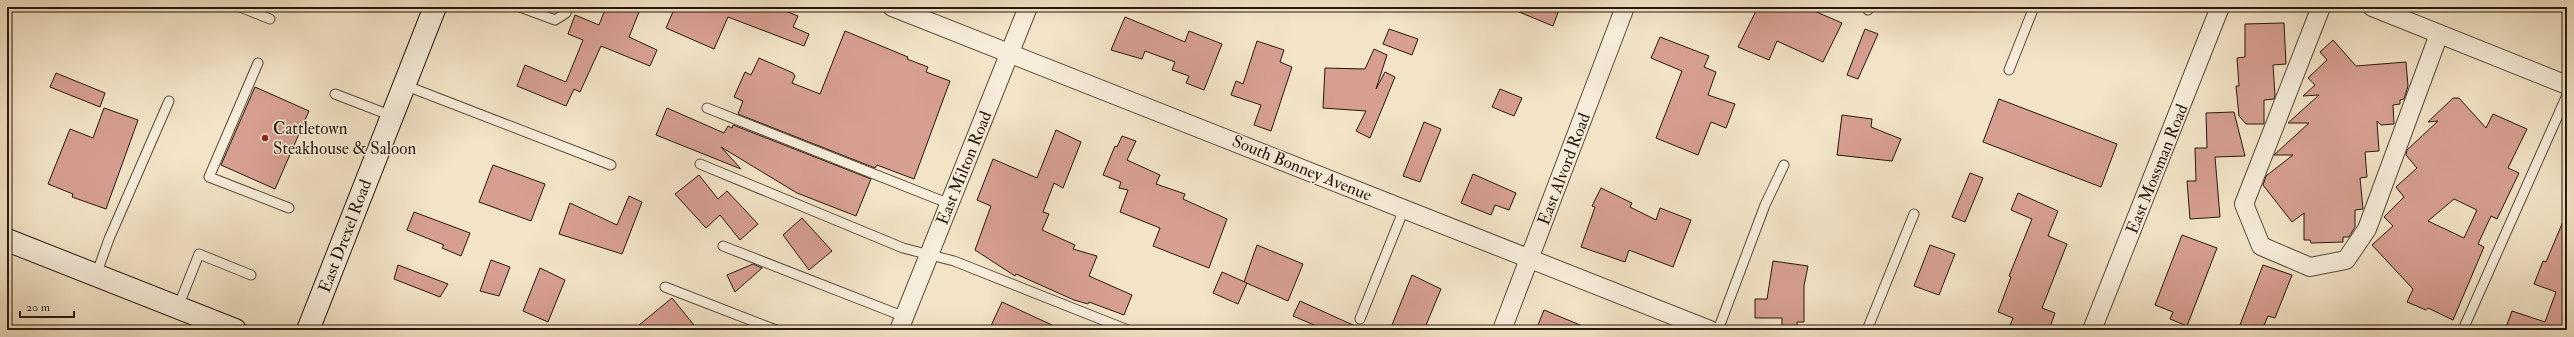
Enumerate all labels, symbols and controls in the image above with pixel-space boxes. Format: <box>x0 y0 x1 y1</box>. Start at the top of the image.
street label: East Mossman Road <box>2121 100 2193 237</box>
street label: East Milton Road <box>932 107 997 228</box>
street label: East Alvord Road <box>1533 109 1595 228</box>
place label: Cattletown Steakhouse & Saloon <box>273 118 416 159</box>
street label: South Bonney Avenue <box>1229 130 1375 207</box>
marker: Cattletown Steakhouse & Saloon <box>260 133 270 143</box>
street label: East Drexel Road <box>314 176 376 295</box>
scale bar <box>20 293 74 319</box>
text: 20 m <box>26 300 51 315</box>

